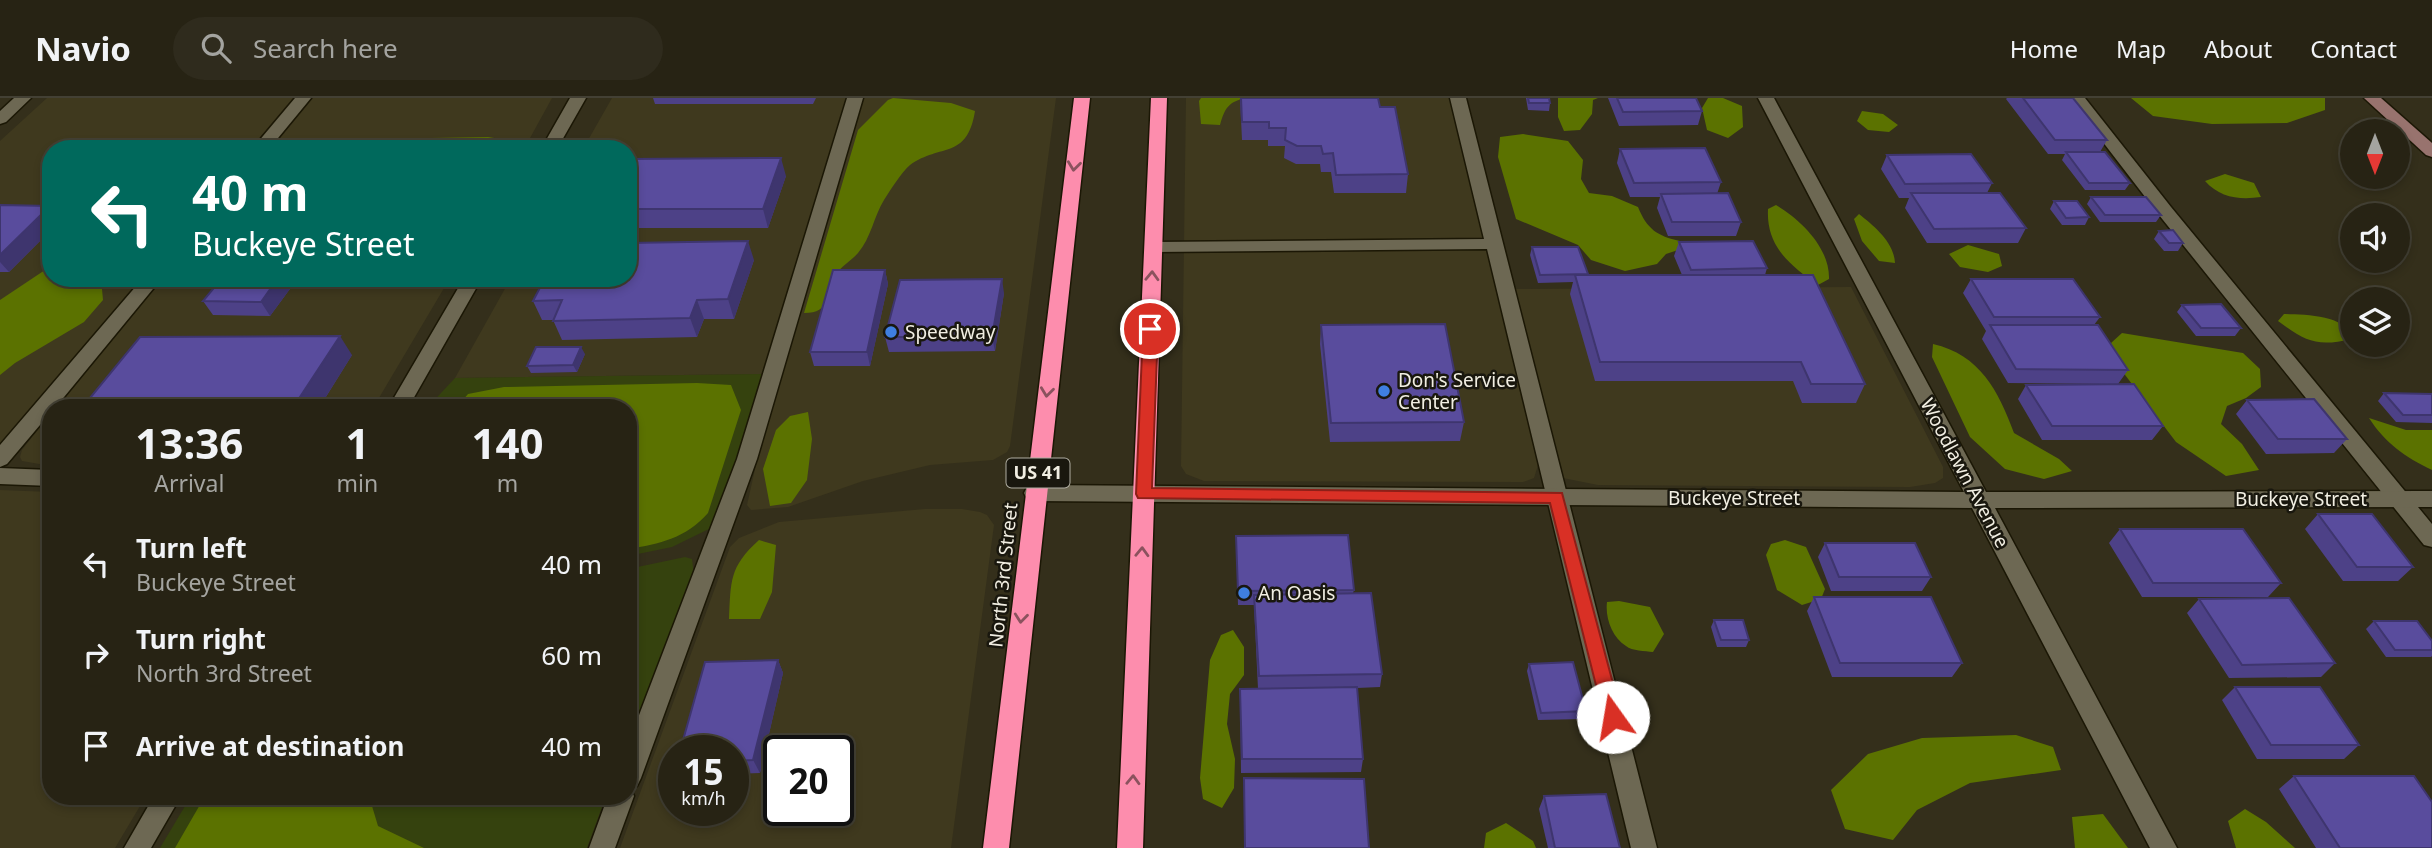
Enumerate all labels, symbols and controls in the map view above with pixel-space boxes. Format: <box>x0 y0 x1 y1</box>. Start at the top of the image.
search box <box>173 17 663 80</box>
text: Navio <box>35 26 131 71</box>
icon: search <box>197 29 235 67</box>
text: Search here <box>253 30 398 66</box>
text: Home <box>2010 32 2078 65</box>
text: Map <box>2116 32 2166 65</box>
text: About <box>2204 32 2272 65</box>
text: Contact <box>2310 32 2397 65</box>
north arrow <box>2340 119 2410 189</box>
map controls <box>2340 119 2410 357</box>
text: 40 m <box>192 159 309 225</box>
one-way arrow <box>1066 160 1081 172</box>
icon: left <box>77 168 168 259</box>
button: sound <box>2340 203 2410 273</box>
text: Buckeye Street <box>192 222 414 265</box>
one-way arrow <box>1145 270 1160 281</box>
button: layers <box>2340 287 2410 357</box>
pin <box>1120 299 1180 359</box>
icon: arrive <box>1131 310 1169 348</box>
place label: Speedway <box>905 319 996 345</box>
marker: Speedway <box>883 324 899 340</box>
place label: Don's Service Center <box>1398 367 1516 415</box>
marker: Don's Service Center <box>1376 383 1392 399</box>
one-way arrow <box>1040 386 1055 398</box>
street label: Woodlawn Avenue <box>1915 394 2015 552</box>
text: 13:36 <box>135 414 243 471</box>
text: 1 <box>345 414 369 471</box>
text: 140 <box>472 414 544 471</box>
road number: US 41 <box>1006 458 1070 488</box>
text: Arrival <box>154 467 224 499</box>
text: min <box>337 467 378 499</box>
text: m <box>497 467 518 499</box>
street label: Buckeye Street <box>1668 485 1800 511</box>
street label: Buckeye Street <box>2235 486 2367 512</box>
street label: North 3rd Street <box>982 501 1024 649</box>
text: Turn left <box>136 530 247 566</box>
icon: left <box>77 545 115 583</box>
text: 40 m <box>541 546 602 582</box>
one-way arrow <box>1134 547 1149 558</box>
text: Buckeye Street <box>136 566 296 598</box>
place label: An Oasis <box>1258 580 1335 606</box>
marker: An Oasis <box>1236 585 1252 601</box>
one-way arrow <box>1014 612 1029 624</box>
text: Turn right <box>136 621 266 657</box>
icon: right <box>77 636 115 674</box>
text: 60 m <box>541 637 602 673</box>
text: North 3rd Street <box>136 657 312 689</box>
position arrow <box>1576 680 1650 754</box>
icon: arrive <box>77 727 115 765</box>
text: Arrive at destination <box>136 728 405 764</box>
text: 40 m <box>541 728 602 764</box>
speed limit sign: 20 <box>763 735 854 826</box>
text: 15 <box>683 748 724 795</box>
one-way arrow <box>1125 774 1140 785</box>
text: km/h <box>681 786 726 810</box>

